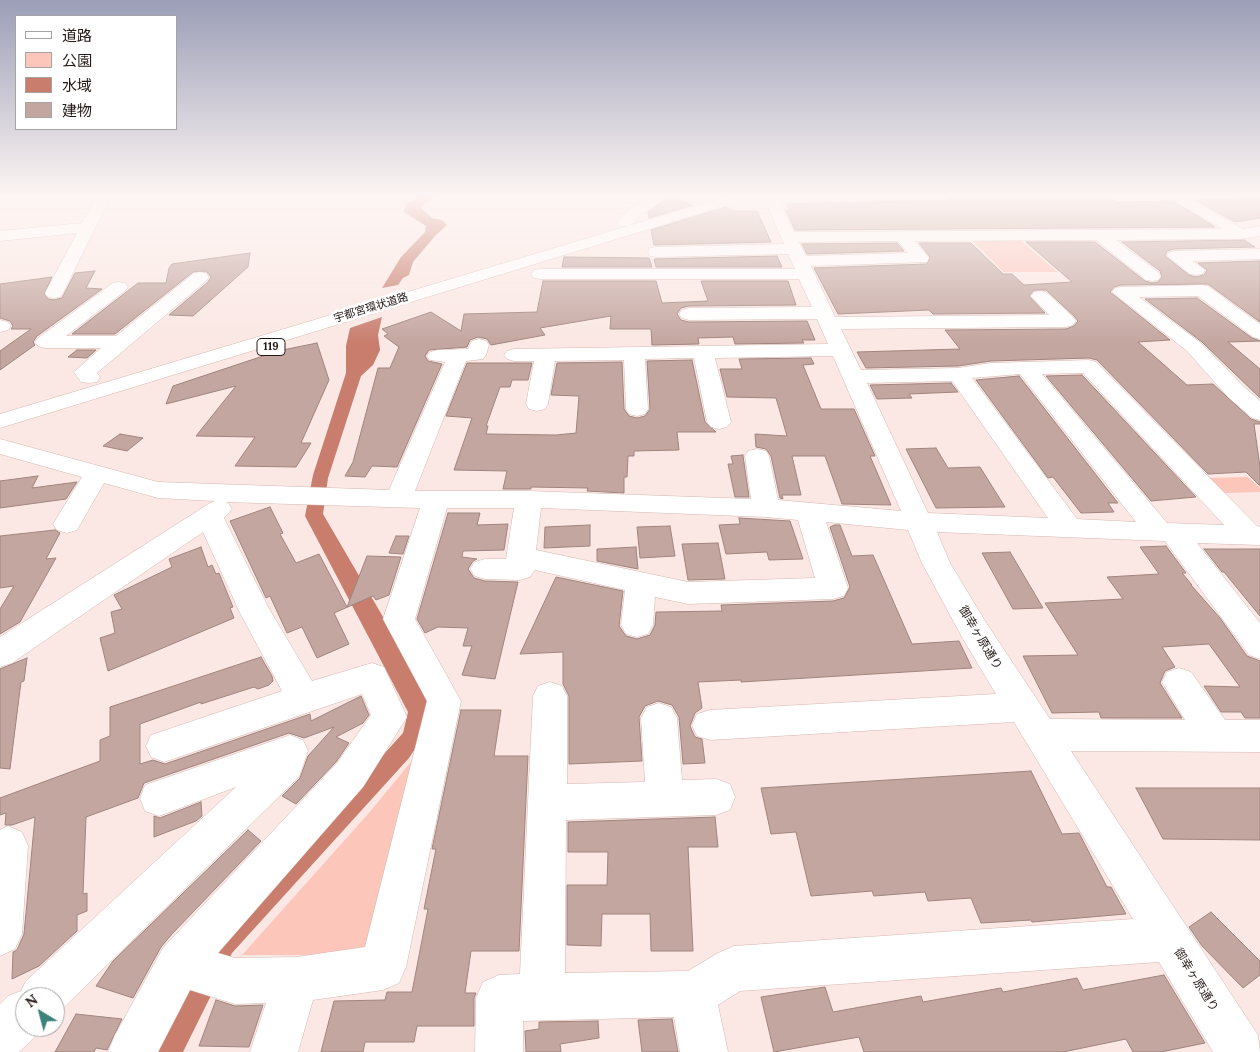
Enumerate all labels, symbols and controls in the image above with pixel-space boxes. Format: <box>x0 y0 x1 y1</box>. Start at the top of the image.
legend <box>15 15 178 130</box>
text: 道路 <box>62 26 92 45</box>
text: 公園 <box>62 51 92 70</box>
text: 水域 <box>62 76 92 95</box>
text: 建物 <box>62 101 92 120</box>
street label: 宇都宮環状道路 <box>332 290 410 326</box>
road number: 119 <box>257 338 285 356</box>
street label: 御幸ヶ原通り <box>955 603 1005 673</box>
street label: 御幸ヶ原通り <box>1171 946 1221 1014</box>
north arrow <box>15 987 65 1037</box>
text: N <box>22 990 41 1011</box>

